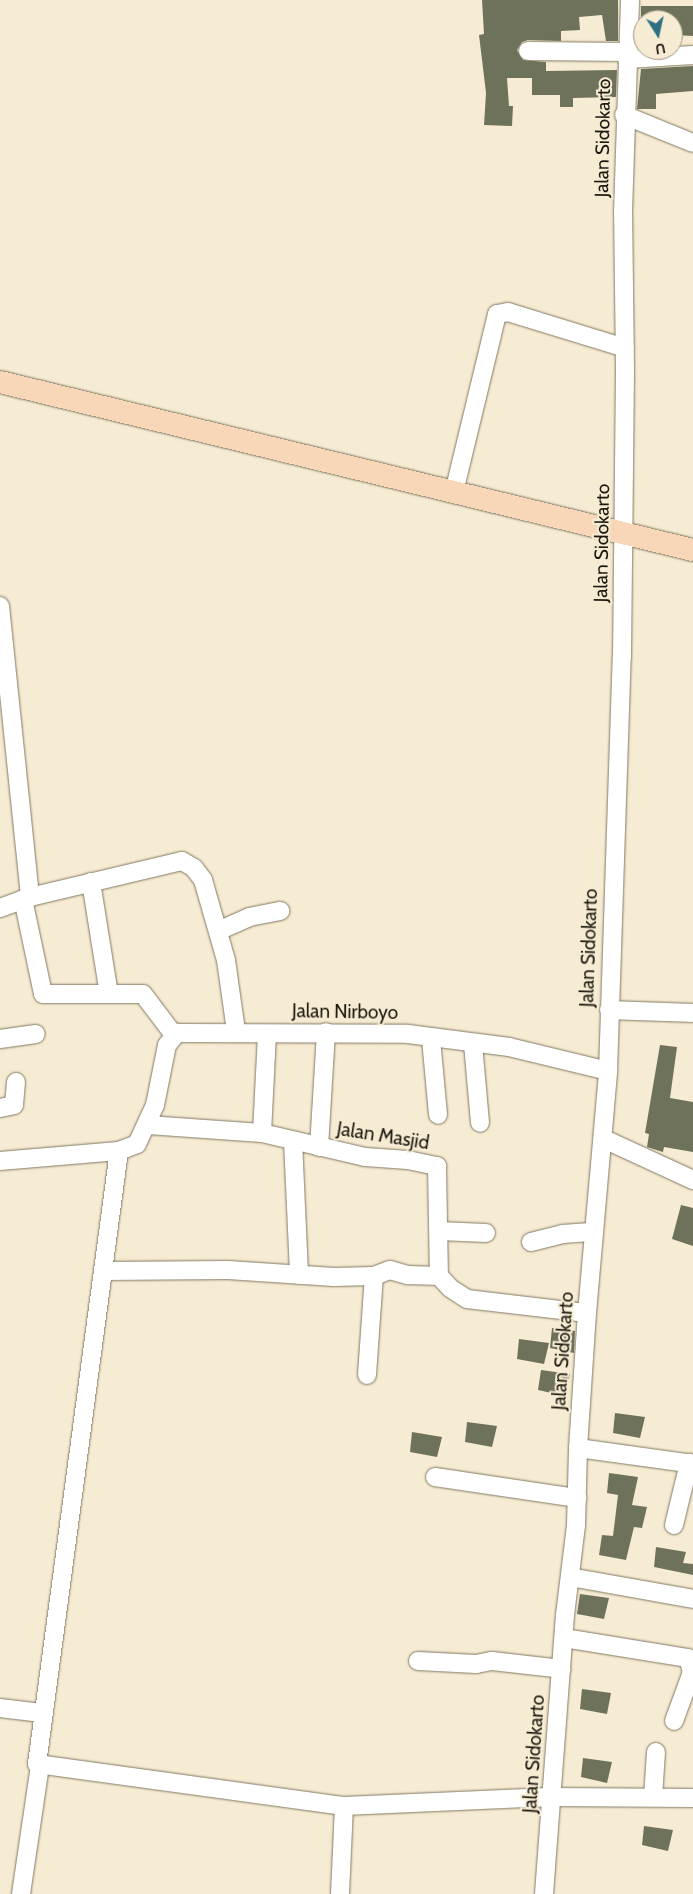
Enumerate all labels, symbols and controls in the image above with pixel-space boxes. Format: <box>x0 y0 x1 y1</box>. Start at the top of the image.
north arrow <box>633 10 683 60</box>
text: U <box>654 39 667 59</box>
street label: Jalan Sidokarto <box>591 79 615 197</box>
street label: Jalan Sidokarto <box>590 484 614 602</box>
street label: Jalan Sidokarto <box>576 888 602 1008</box>
street label: Jalan Nirboyo <box>292 1000 398 1024</box>
street label: Jalan Masjid <box>335 1117 431 1155</box>
street label: Jalan Sidokarto <box>547 1291 579 1411</box>
street label: Jalan Sidokarto <box>518 1694 550 1814</box>

